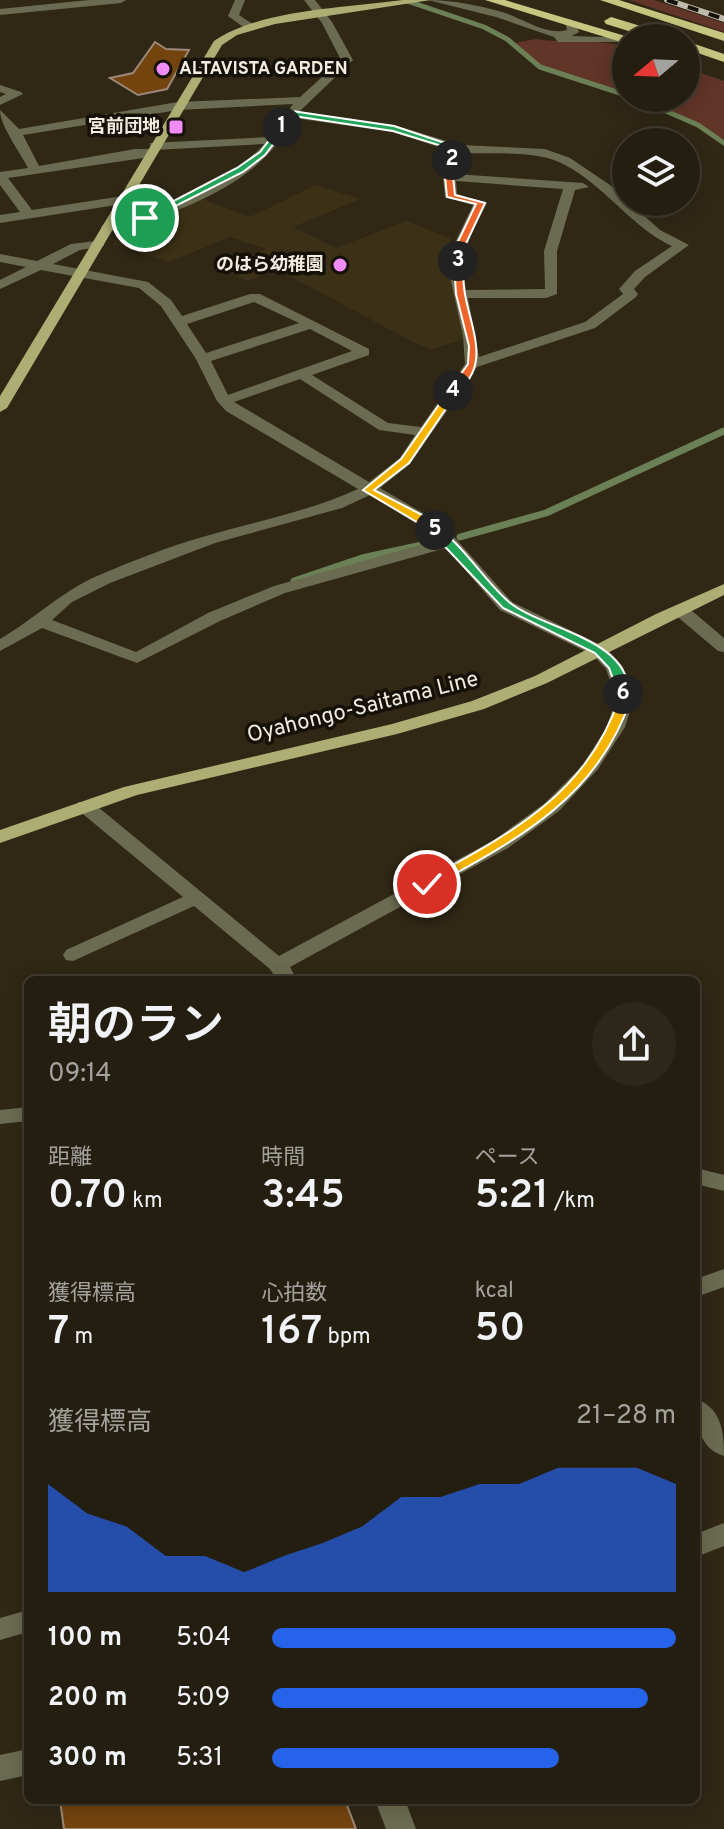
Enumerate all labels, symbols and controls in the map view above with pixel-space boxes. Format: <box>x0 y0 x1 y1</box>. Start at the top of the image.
north arrow <box>612 24 700 112</box>
map controls <box>612 24 700 216</box>
place label: ALTAVISTA GARDEN <box>179 58 348 81</box>
marker: ALTAVISTA GARDEN <box>154 60 172 78</box>
pin: 1 <box>262 107 302 147</box>
text: 1 <box>278 113 286 140</box>
place label: 宮前団地 <box>88 116 160 139</box>
marker: 宮前団地 <box>167 118 185 136</box>
button: layers <box>612 128 700 216</box>
pin: 2 <box>432 140 472 180</box>
text: 2 <box>445 146 459 173</box>
pin <box>111 184 179 252</box>
icon: arrive <box>123 196 167 240</box>
pin: 3 <box>438 241 478 281</box>
text: 3 <box>451 247 465 274</box>
place label: のはら幼稚園 <box>216 254 324 277</box>
marker: のはら幼稚園 <box>331 256 349 274</box>
pin: 4 <box>433 371 473 411</box>
text: 4 <box>446 377 460 404</box>
pin: 5 <box>415 510 455 550</box>
text: 5 <box>428 516 442 543</box>
street label: Oyahongo-Saitama Line <box>244 666 482 750</box>
pin: 6 <box>603 674 643 714</box>
text: 6 <box>616 680 630 707</box>
pin <box>393 850 461 918</box>
icon: check <box>405 862 449 906</box>
text: 朝のラン <box>48 1000 224 1056</box>
button: share <box>592 1002 676 1086</box>
text: 09:14 <box>48 1058 111 1091</box>
text: 距離 <box>48 1145 92 1172</box>
text: 時間 <box>261 1145 305 1172</box>
text: ペース <box>475 1145 540 1172</box>
text: 0.70 <box>48 1172 127 1222</box>
text: 3:45 <box>261 1172 345 1222</box>
text: 5:21 <box>475 1172 549 1222</box>
text: km <box>127 1188 163 1215</box>
text: /km <box>549 1188 595 1215</box>
text: kcal <box>475 1278 514 1305</box>
text: 獲得標高 <box>48 1281 136 1308</box>
text: 心拍数 <box>261 1281 327 1308</box>
text: 50 <box>475 1305 525 1355</box>
text: 7 <box>48 1308 69 1358</box>
text: 167 <box>261 1308 322 1358</box>
text: m <box>69 1324 93 1351</box>
text: bpm <box>322 1324 371 1351</box>
text: 21–28 m <box>576 1400 676 1433</box>
text: 獲得標高 <box>48 1407 152 1440</box>
text: 100 m <box>48 1622 122 1655</box>
text: 5:04 <box>176 1622 231 1655</box>
text: 200 m <box>48 1682 127 1715</box>
text: 5:09 <box>176 1682 230 1715</box>
text: 300 m <box>48 1742 127 1775</box>
text: 5:31 <box>176 1742 223 1775</box>

